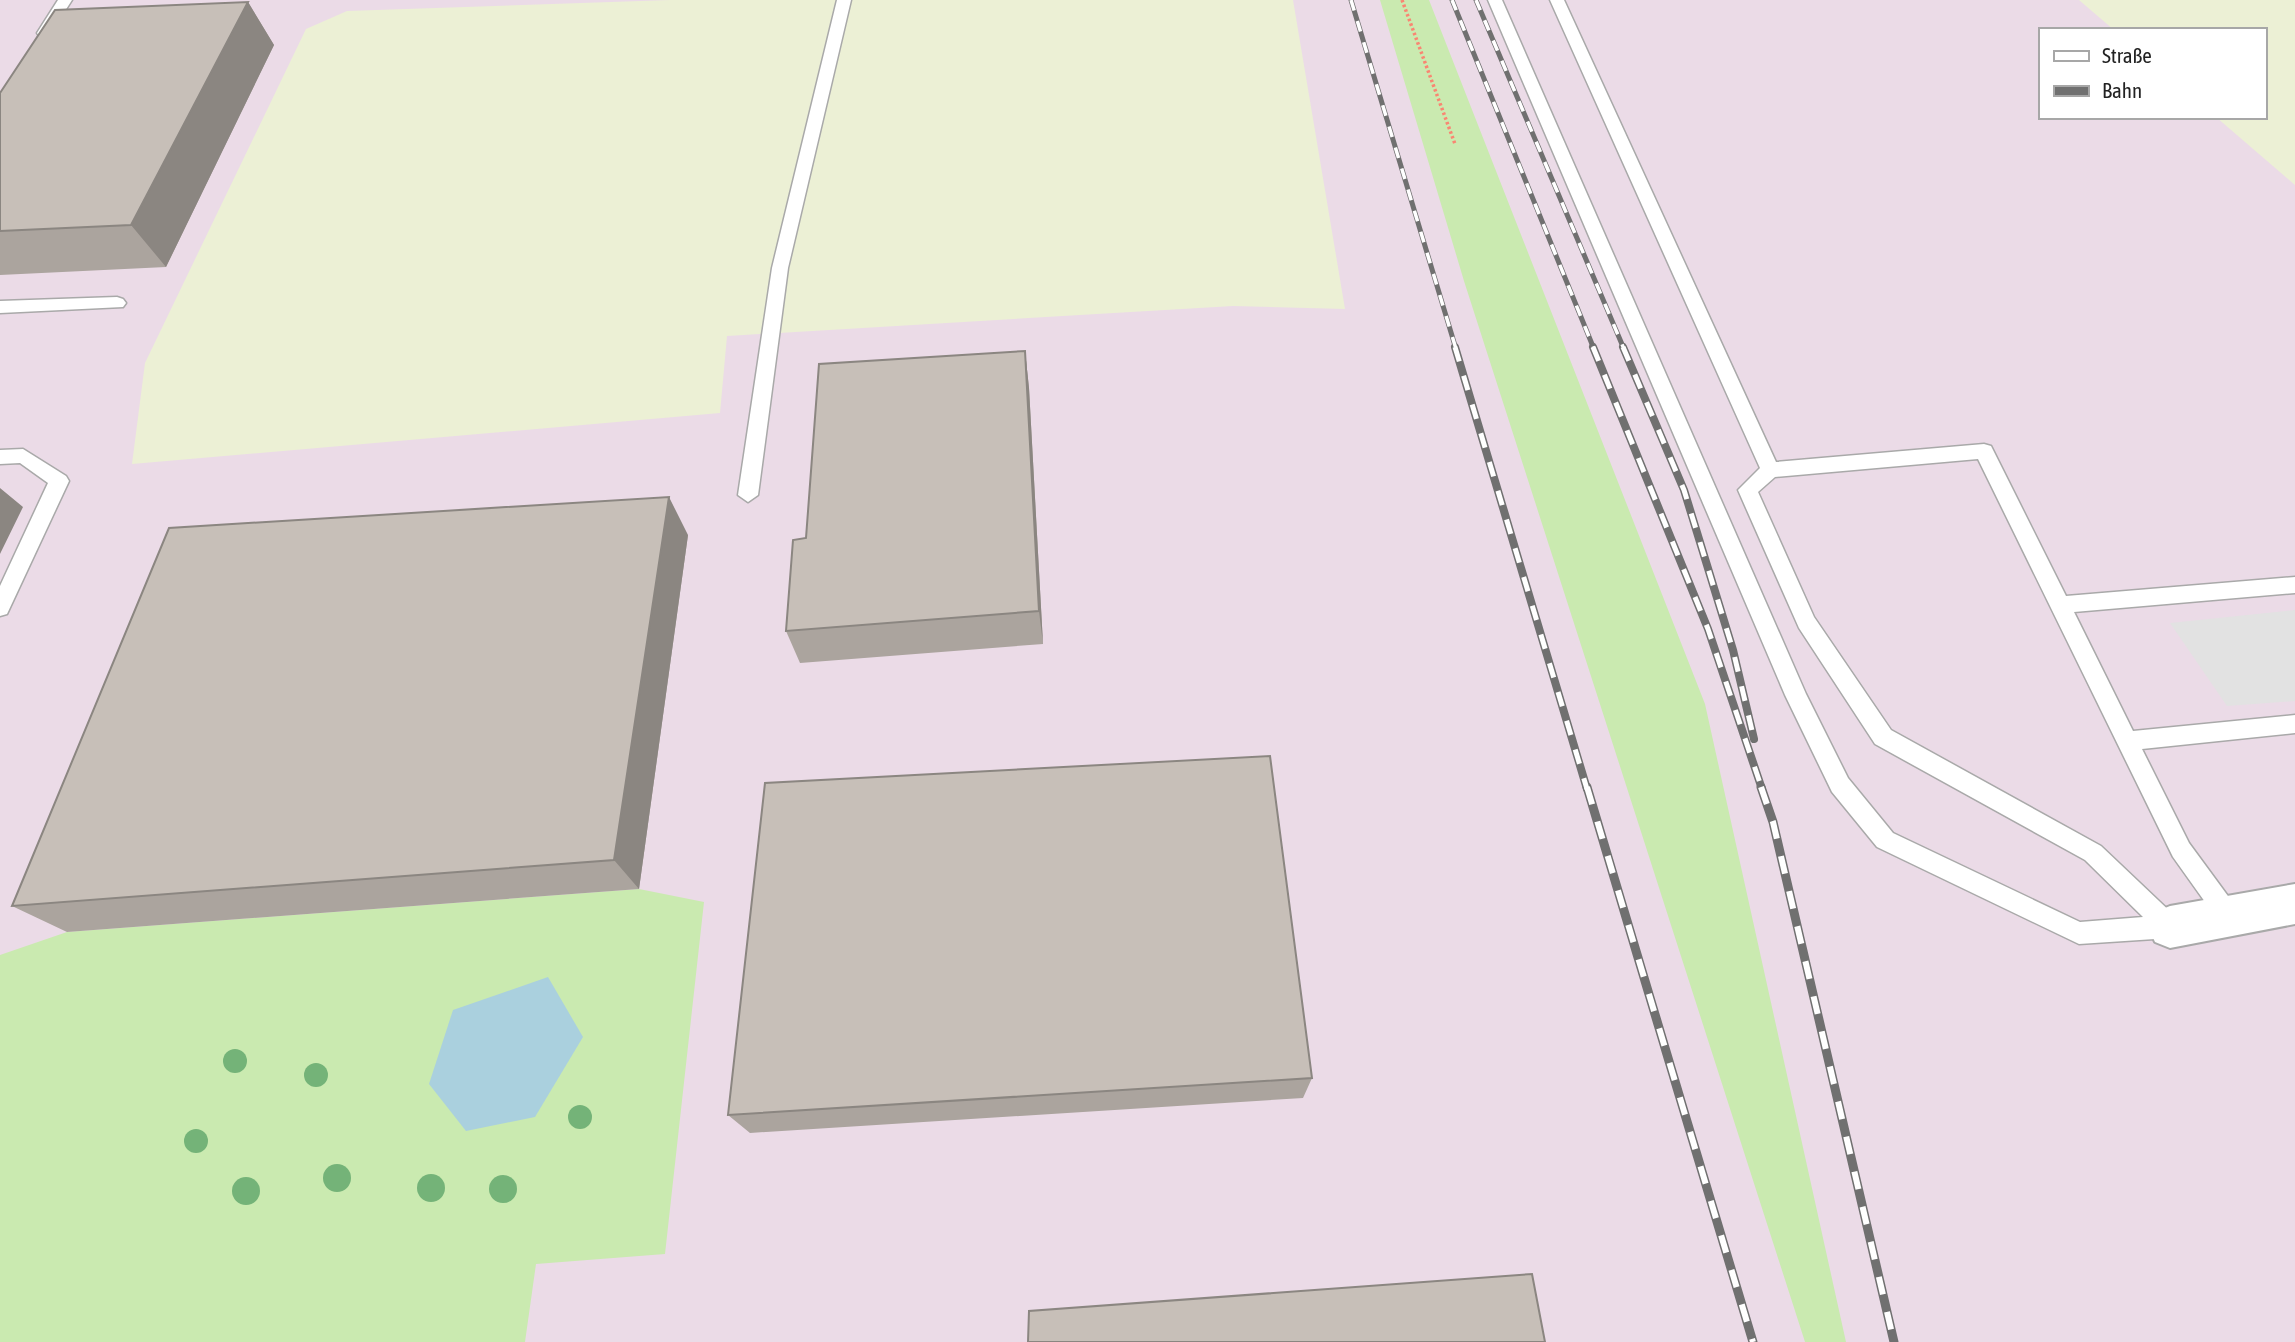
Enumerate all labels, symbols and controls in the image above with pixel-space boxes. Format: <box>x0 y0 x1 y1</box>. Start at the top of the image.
legend <box>2039 28 2267 119</box>
text: Straße <box>2102 43 2152 67</box>
text: Bahn <box>2102 78 2142 102</box>

